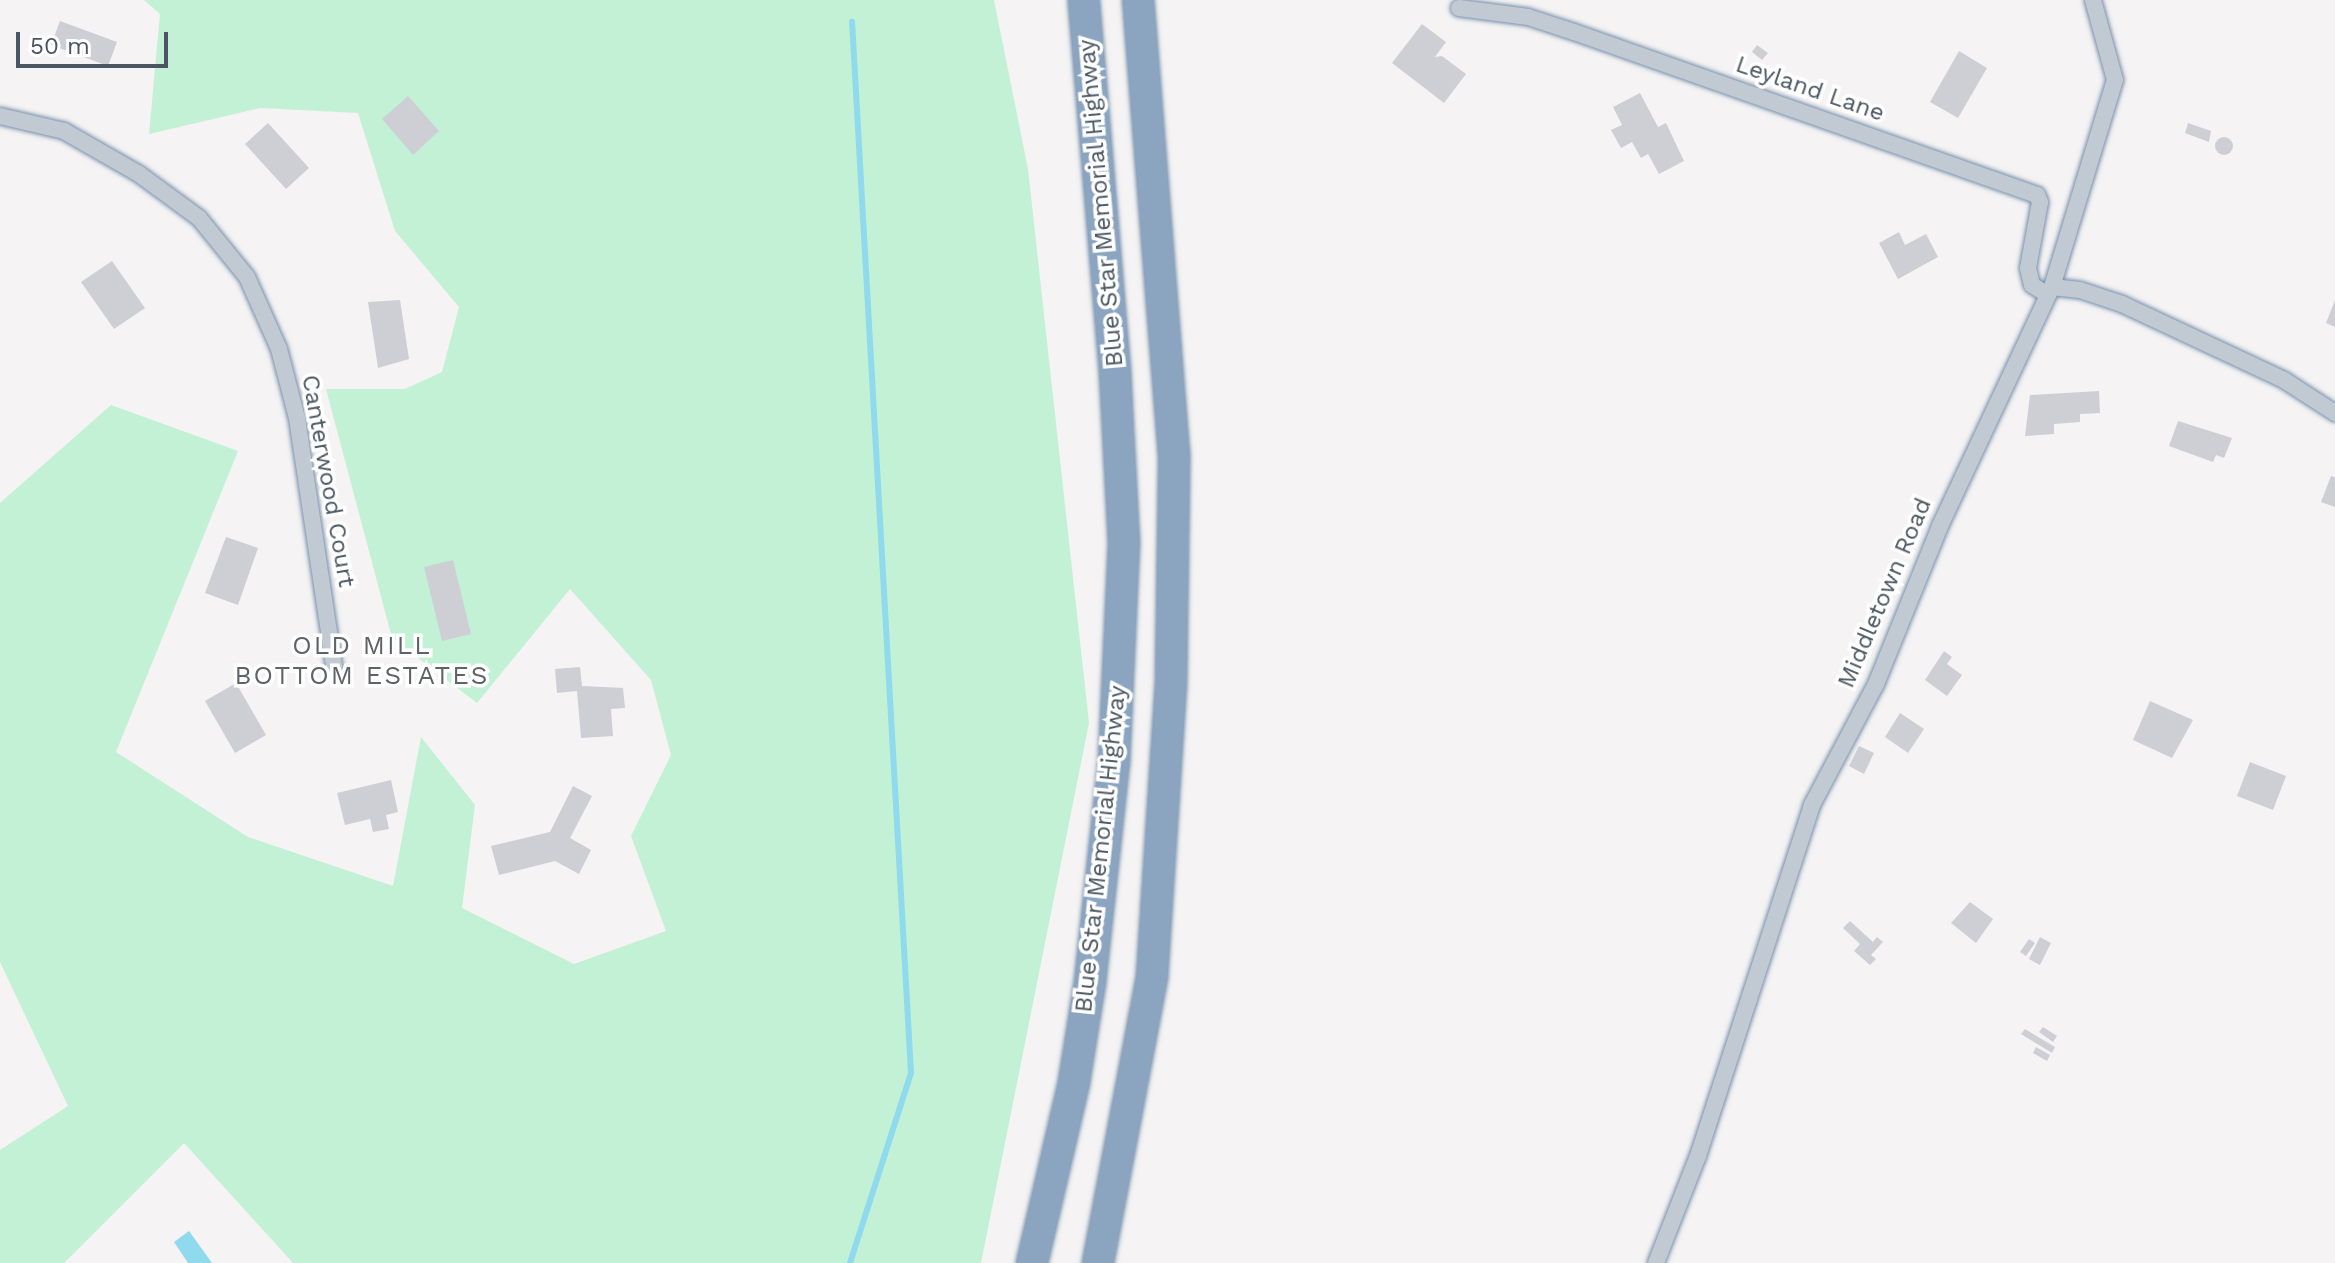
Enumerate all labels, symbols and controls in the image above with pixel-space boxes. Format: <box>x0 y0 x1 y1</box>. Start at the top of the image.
scale bar <box>20 16 172 66</box>
text: 50 m <box>30 32 90 60</box>
street label: Blue Star Memorial Highway <box>1072 37 1130 369</box>
street label: Leyland Lane <box>1732 50 1888 128</box>
street label: Canterwood Court <box>295 373 361 589</box>
street label: Middletown Road <box>1832 494 1938 692</box>
district label: OLD MILL BOTTOM ESTATES <box>235 630 489 692</box>
street label: Blue Star Memorial Highway <box>1069 683 1133 1015</box>

